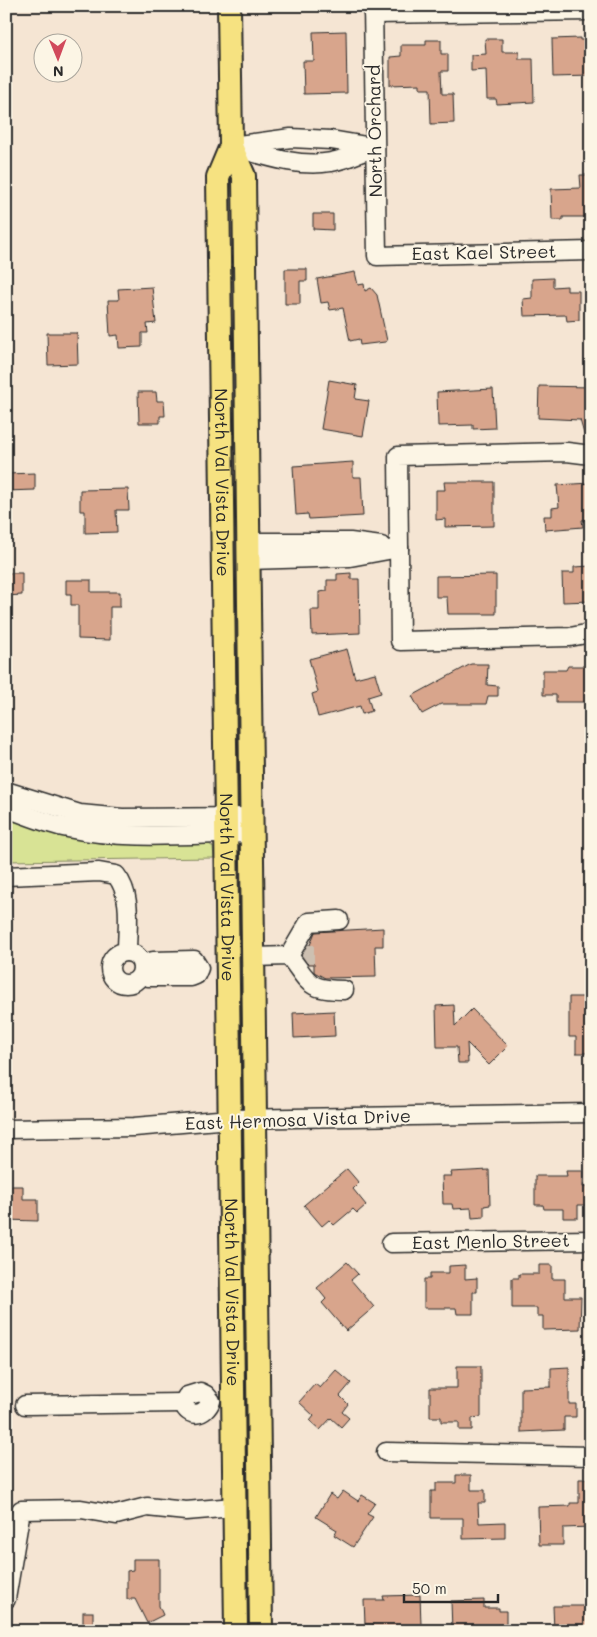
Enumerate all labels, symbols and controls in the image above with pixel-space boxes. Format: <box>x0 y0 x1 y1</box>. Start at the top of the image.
north arrow <box>32 32 82 82</box>
text: N <box>53 62 64 81</box>
street label: North Orchard <box>361 65 387 197</box>
street label: East Kael Street <box>411 239 557 265</box>
street label: North Val Vista Drive <box>210 388 236 577</box>
street label: North Val Vista Drive <box>215 793 241 982</box>
street label: East Hermosa Vista Drive <box>185 1103 411 1135</box>
street label: North Val Vista Drive <box>220 1198 246 1387</box>
street label: East Menlo Street <box>412 1228 570 1254</box>
scale bar <box>404 1572 498 1604</box>
text: 50 m <box>412 1578 447 1598</box>

